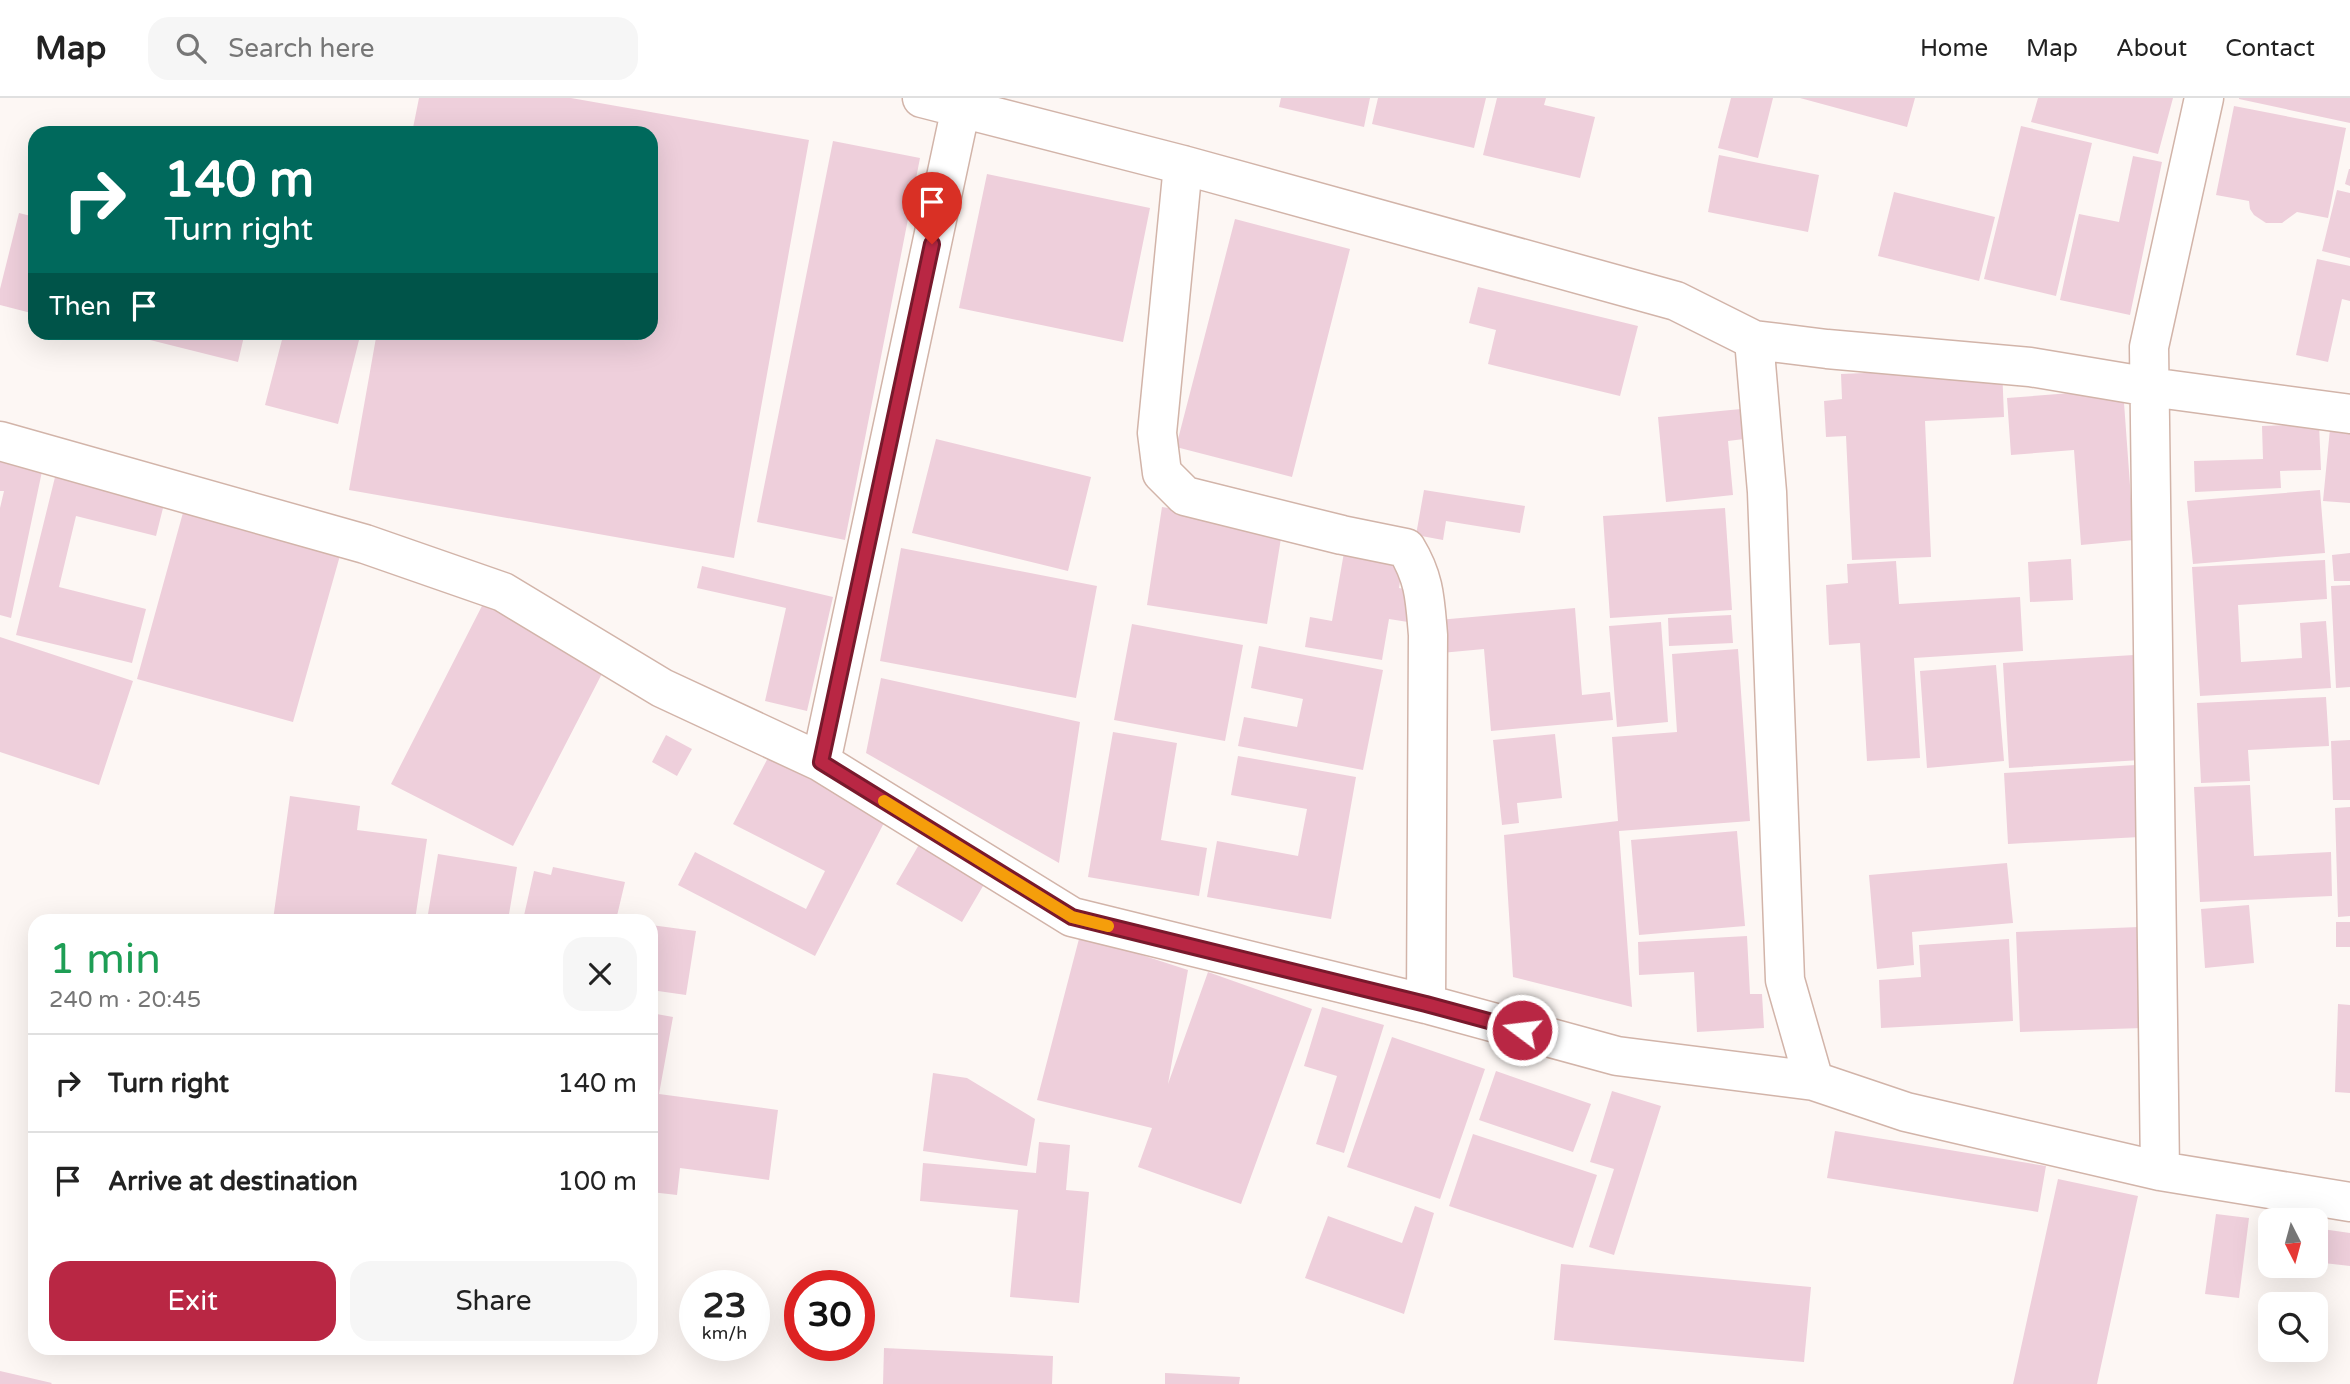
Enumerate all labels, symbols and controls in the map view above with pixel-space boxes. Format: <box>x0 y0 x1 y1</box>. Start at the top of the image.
search box <box>148 17 638 80</box>
text: Map <box>35 29 106 68</box>
icon: search <box>172 29 210 67</box>
text: Search here <box>228 33 374 64</box>
text: Home <box>1920 34 1988 63</box>
text: Map <box>2026 34 2078 63</box>
text: About <box>2116 34 2187 63</box>
text: Contact <box>2225 34 2315 63</box>
text: 140 m <box>164 151 314 210</box>
icon: right <box>49 154 140 245</box>
pin <box>902 172 962 244</box>
icon: arrive <box>913 183 951 221</box>
text: Turn right <box>164 211 313 249</box>
icon: arrive <box>125 287 163 325</box>
text: Then <box>49 291 111 322</box>
text: 1 min <box>49 934 161 985</box>
button: close <box>563 937 637 1011</box>
text: 240 m · 20:45 <box>49 986 201 1014</box>
position arrow <box>1485 993 1559 1067</box>
icon: right <box>49 1064 87 1102</box>
text: Turn right <box>108 1068 229 1099</box>
text: 140 m <box>557 1068 637 1099</box>
icon: arrive <box>49 1162 87 1200</box>
text: Arrive at destination <box>108 1166 358 1197</box>
text: 100 m <box>557 1166 637 1197</box>
north arrow <box>2258 1208 2328 1278</box>
map controls <box>2258 1208 2328 1362</box>
button: Exit <box>49 1261 336 1341</box>
button: Share <box>350 1261 637 1341</box>
speed limit sign: 30 <box>784 1270 875 1361</box>
text: 23 <box>703 1285 746 1327</box>
button: search <box>2258 1292 2328 1362</box>
text: km/h <box>702 1322 747 1344</box>

